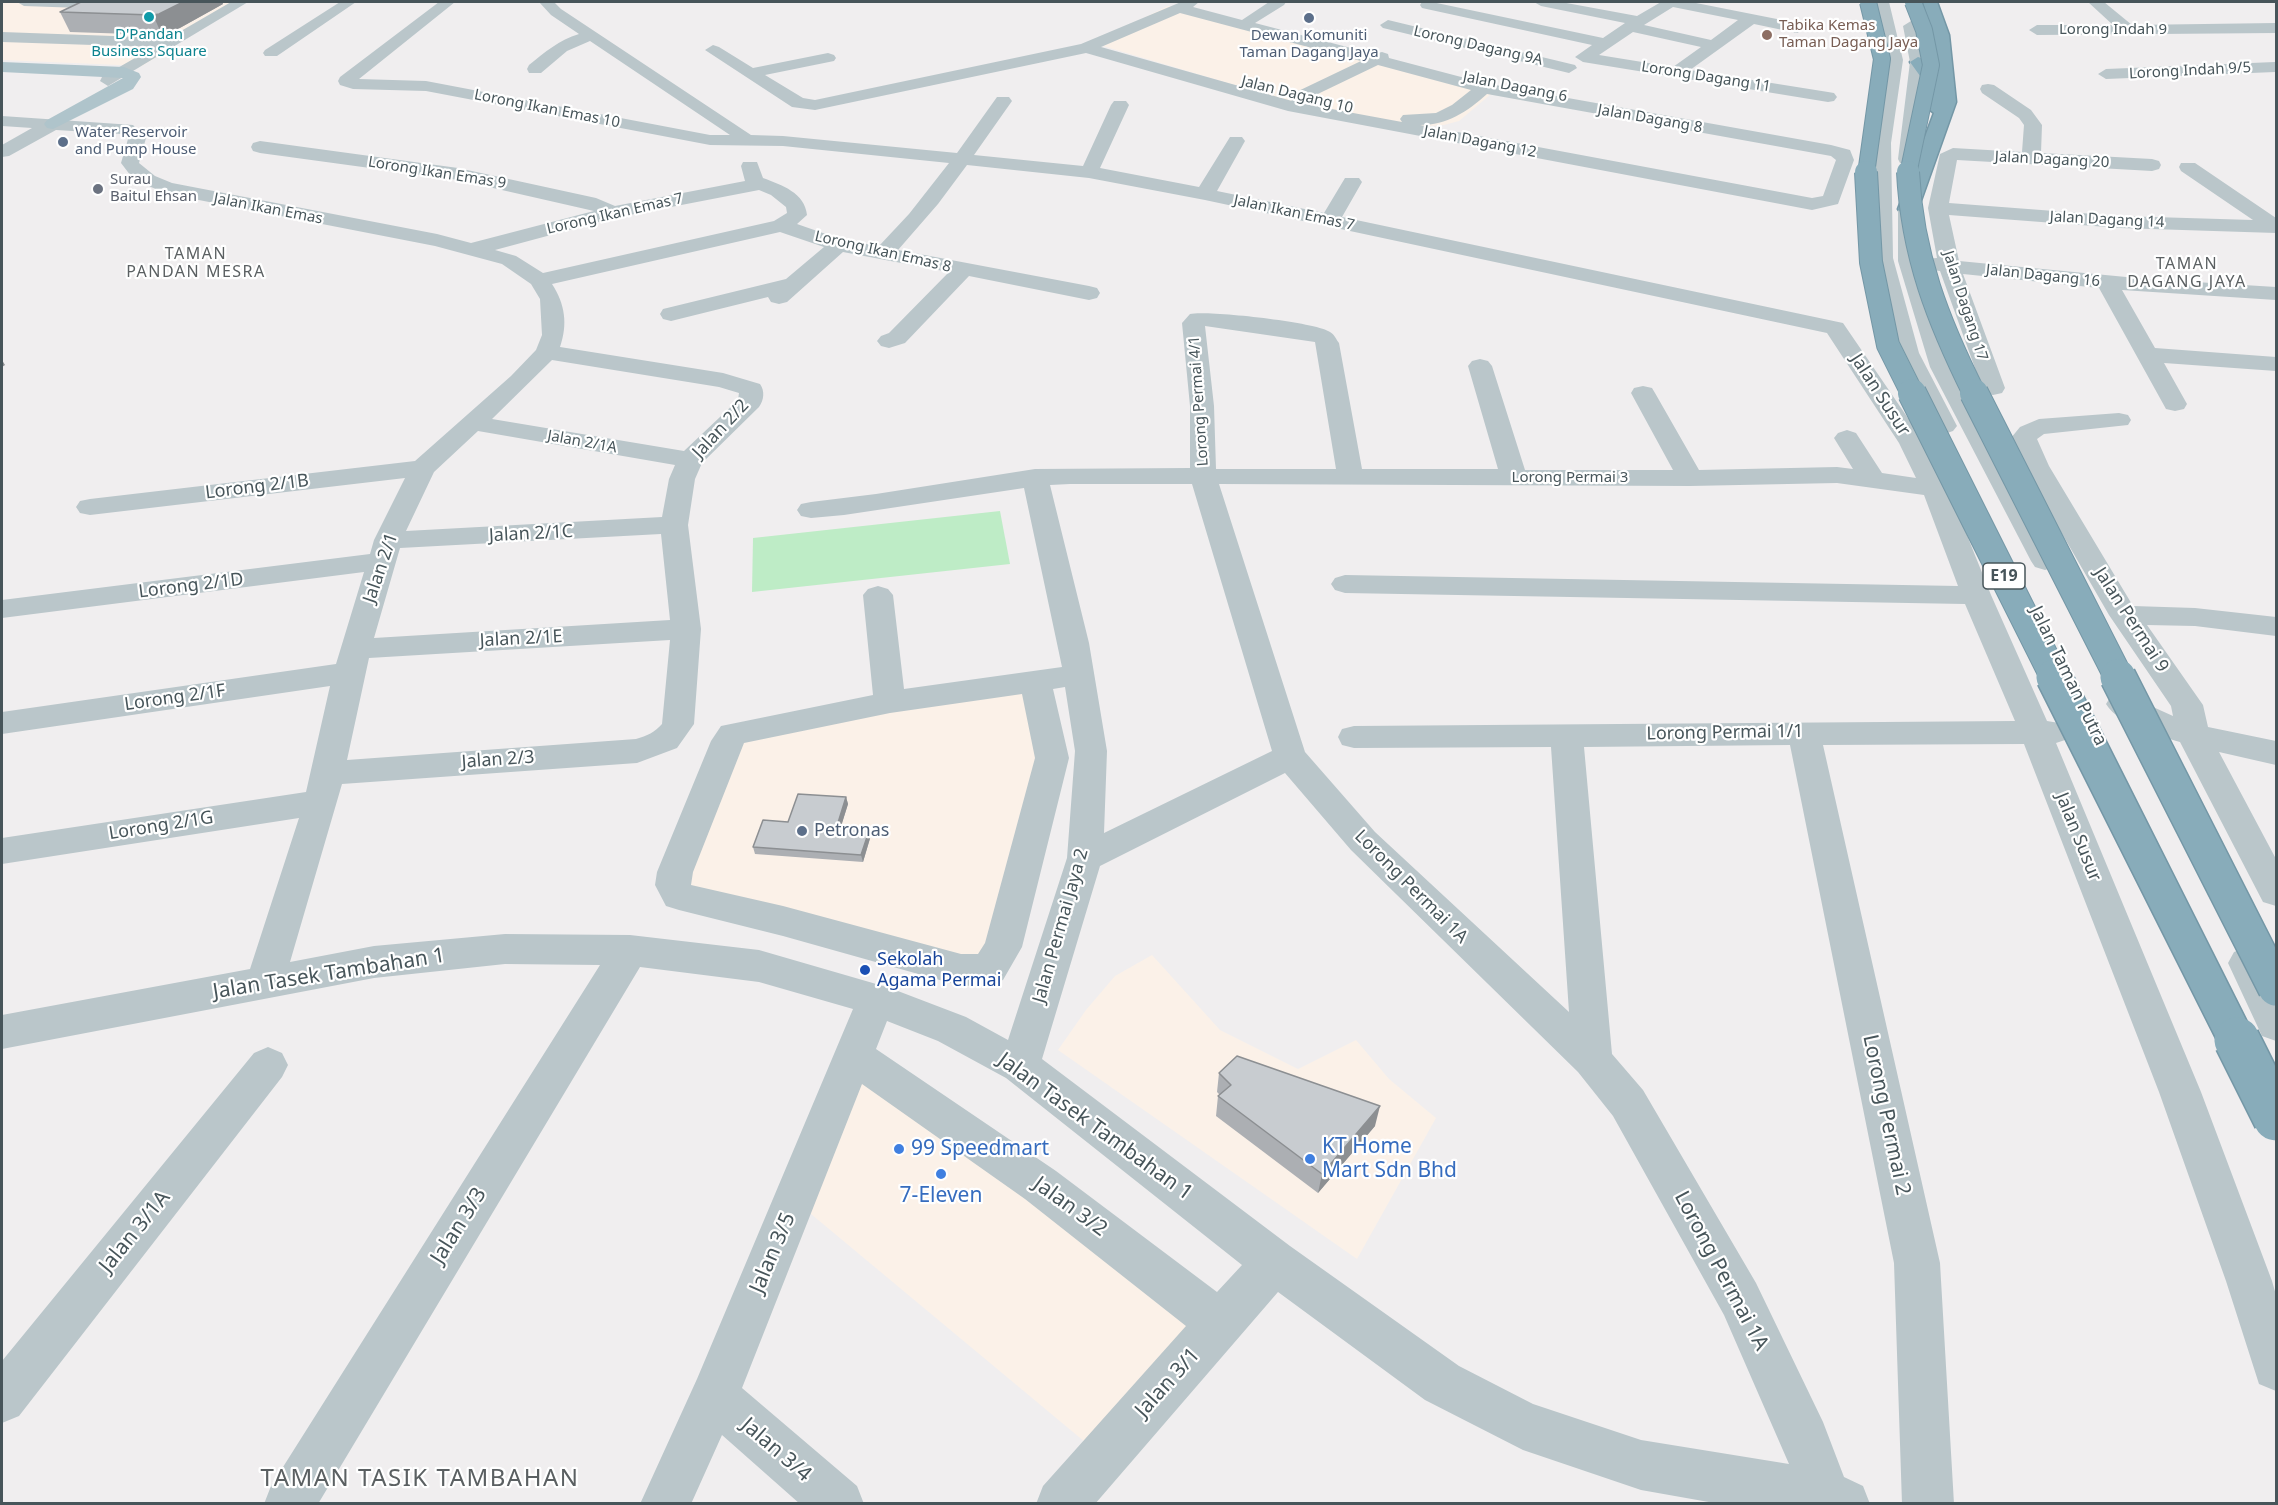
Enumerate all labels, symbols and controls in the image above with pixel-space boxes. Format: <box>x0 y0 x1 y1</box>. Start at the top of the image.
marker: D'Pandan Business Square <box>142 10 156 24</box>
marker: Dewan Komuniti Taman Dagang Jaya <box>1302 11 1316 25</box>
place label: Tabika Kemas Taman Dagang Jaya <box>1779 17 1918 52</box>
street label: Lorong Indah 9 <box>2059 21 2167 39</box>
street label: Lorong Dagang 9A <box>1412 22 1544 70</box>
place label: D'Pandan Business Square <box>91 26 207 61</box>
place label: Dewan Komuniti Taman Dagang Jaya <box>1239 27 1379 62</box>
marker: Tabika Kemas Taman Dagang Jaya <box>1760 28 1774 42</box>
street label: Lorong Dagang 11 <box>1640 58 1772 96</box>
street label: Lorong Indah 9/5 <box>2129 59 2251 83</box>
street label: Jalan Dagang 6 <box>1461 68 1569 106</box>
street label: Jalan Dagang 10 <box>1239 72 1355 118</box>
street label: Lorong Ikan Emas 10 <box>473 86 621 132</box>
street label: Jalan Dagang 8 <box>1596 101 1704 137</box>
street label: Jalan Dagang 12 <box>1422 122 1538 162</box>
place label: Water Reservoir and Pump House <box>75 124 196 159</box>
marker: Water Reservoir and Pump House <box>56 135 70 149</box>
street label: Jalan Dagang 20 <box>1994 148 2110 172</box>
street label: Lorong Ikan Emas 9 <box>367 153 507 193</box>
place label: Surau Baitul Ehsan <box>110 171 197 206</box>
marker: Surau Baitul Ehsan <box>91 182 105 196</box>
street label: Jalan Ikan Emas <box>212 190 324 228</box>
street label: Lorong Ikan Emas 7 <box>545 190 685 238</box>
street label: Jalan Ikan Emas 7 <box>1232 191 1356 235</box>
street label: Jalan Dagang 14 <box>2049 208 2165 232</box>
street label: Lorong Ikan Emas 8 <box>813 228 953 276</box>
district label: TAMAN PANDAN MESRA <box>126 244 266 282</box>
street label: Jalan Dagang 17 <box>1939 249 1991 363</box>
district label: TAMAN DAGANG JAYA <box>2127 254 2247 292</box>
street label: Jalan Dagang 16 <box>1985 261 2101 291</box>
street label: Lorong Permai 4/1 <box>1185 335 1213 467</box>
street label: Jalan Susur <box>1845 350 1915 440</box>
street label: Jalan 2/2 <box>688 395 754 463</box>
street label: Jalan 2/1A <box>546 427 618 457</box>
street label: Lorong Permai 3 <box>1512 469 1628 487</box>
street label: Lorong 2/1B <box>204 470 310 504</box>
street label: Jalan 2/1C <box>488 521 574 547</box>
street label: Jalan 2/1 <box>359 530 403 606</box>
road number: E19 <box>1983 563 2025 589</box>
street label: Jalan Permai 9 <box>2089 564 2173 676</box>
street label: Lorong 2/1D <box>137 569 245 603</box>
street label: Jalan Taman Putra <box>2025 603 2111 749</box>
street label: Jalan 2/1E <box>479 626 563 652</box>
street label: Lorong 2/1F <box>123 680 227 716</box>
street label: Lorong Permai 1/1 <box>1646 721 1804 745</box>
street label: Jalan 2/3 <box>461 747 535 773</box>
street label: Jalan Susur <box>2050 789 2106 885</box>
street label: Lorong 2/1G <box>107 807 215 845</box>
place label: Petronas <box>814 820 889 842</box>
marker: Petronas <box>795 824 809 838</box>
street label: Lorong Permai 1A <box>1350 826 1472 948</box>
street label: Jalan Permai Jaya 2 <box>1029 846 1093 1006</box>
street label: Jalan Tasek Tambahan 1 <box>211 943 447 1005</box>
place label: Sekolah Agama Permai <box>877 949 1001 992</box>
marker: Sekolah Agama Permai <box>858 963 872 977</box>
street label: Lorong Permai 2 <box>1857 1032 1915 1198</box>
street label: Jalan Tasek Tambahan 1 <box>993 1048 1197 1206</box>
place label: KT Home Mart Sdn Bhd <box>1322 1134 1457 1184</box>
place label: 99 Speedmart <box>911 1136 1049 1162</box>
marker: 99 Speedmart <box>892 1142 906 1156</box>
marker: KT Home Mart Sdn Bhd <box>1303 1152 1317 1166</box>
marker: 7-Eleven <box>934 1167 948 1181</box>
street label: Jalan 3/2 <box>1028 1172 1112 1242</box>
street label: Jalan 3/3 <box>426 1183 492 1269</box>
place label: 7-Eleven <box>900 1183 982 1209</box>
street label: Jalan 3/1A <box>94 1186 176 1278</box>
street label: Lorong Permai 1A <box>1668 1187 1774 1355</box>
street label: Jalan 3/5 <box>745 1209 801 1297</box>
street label: Jalan 3/1 <box>1130 1343 1206 1423</box>
street label: Jalan 3/4 <box>736 1413 816 1487</box>
district label: TAMAN TASIK TAMBAHAN <box>260 1465 580 1493</box>

